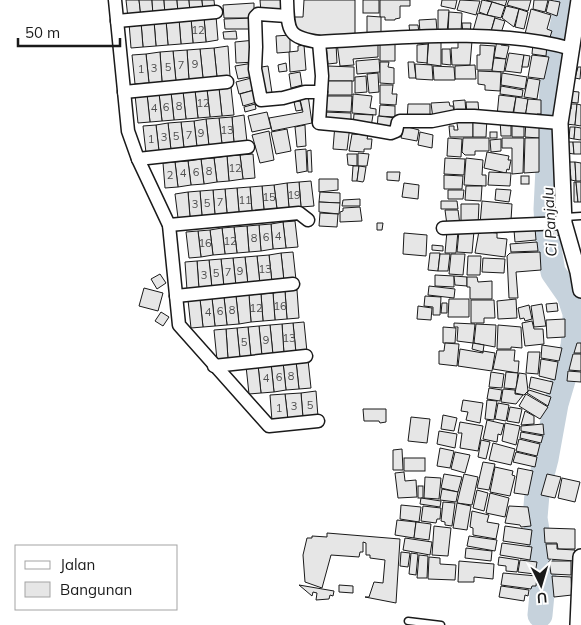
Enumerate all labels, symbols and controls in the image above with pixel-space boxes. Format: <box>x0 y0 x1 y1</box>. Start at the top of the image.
scale bar <box>18 15 120 47</box>
text: 50 m <box>25 23 60 42</box>
house number: 12 <box>191 23 205 37</box>
house number: 9 <box>192 57 198 71</box>
house number: 7 <box>178 58 184 72</box>
house number: 5 <box>165 60 172 74</box>
house number: 3 <box>151 61 157 75</box>
house number: 1 <box>138 62 144 76</box>
house number: 12 <box>196 96 210 110</box>
house number: 8 <box>176 99 183 113</box>
house number: 6 <box>163 100 170 114</box>
house number: 4 <box>151 101 158 115</box>
house number: 13 <box>220 123 234 137</box>
house number: 9 <box>198 126 204 140</box>
house number: 7 <box>186 128 192 142</box>
house number: 5 <box>173 129 180 143</box>
house number: 3 <box>161 130 167 144</box>
house number: 1 <box>148 132 154 146</box>
house number: 12 <box>228 161 242 175</box>
house number: 8 <box>206 164 213 178</box>
house number: 6 <box>193 165 200 179</box>
house number: 4 <box>180 166 187 180</box>
house number: 2 <box>167 168 174 182</box>
water label: Ci Panjalu <box>538 186 561 257</box>
house number: 19 <box>287 188 301 202</box>
house number: 15 <box>262 190 276 204</box>
house number: 11 <box>238 193 252 207</box>
house number: 7 <box>217 195 223 209</box>
house number: 5 <box>204 196 211 210</box>
house number: 3 <box>192 197 198 211</box>
house number: 4 <box>275 229 282 243</box>
house number: 6 <box>263 230 270 244</box>
house number: 8 <box>251 231 258 245</box>
house number: 12 <box>223 234 237 248</box>
house number: 16 <box>198 236 212 250</box>
house number: 13 <box>258 262 272 276</box>
house number: 9 <box>237 264 243 278</box>
house number: 7 <box>225 265 231 279</box>
house number: 5 <box>213 266 220 280</box>
house number: 3 <box>201 268 207 282</box>
house number: 16 <box>273 299 287 313</box>
house number: 12 <box>249 301 263 315</box>
house number: 8 <box>229 303 236 317</box>
house number: 6 <box>217 304 224 318</box>
house number: 4 <box>205 305 212 319</box>
house number: 13 <box>282 331 296 345</box>
house number: 9 <box>263 333 269 347</box>
house number: 5 <box>241 335 248 349</box>
house number: 8 <box>288 369 295 383</box>
house number: 6 <box>276 370 283 384</box>
house number: 4 <box>263 371 270 385</box>
house number: 5 <box>307 398 314 412</box>
house number: 3 <box>291 399 297 413</box>
house number: 1 <box>276 401 282 415</box>
legend <box>15 545 178 610</box>
text: Jalan <box>60 555 95 574</box>
north arrow <box>516 560 566 610</box>
text: Bangunan <box>60 580 132 599</box>
text: U <box>536 589 548 607</box>

